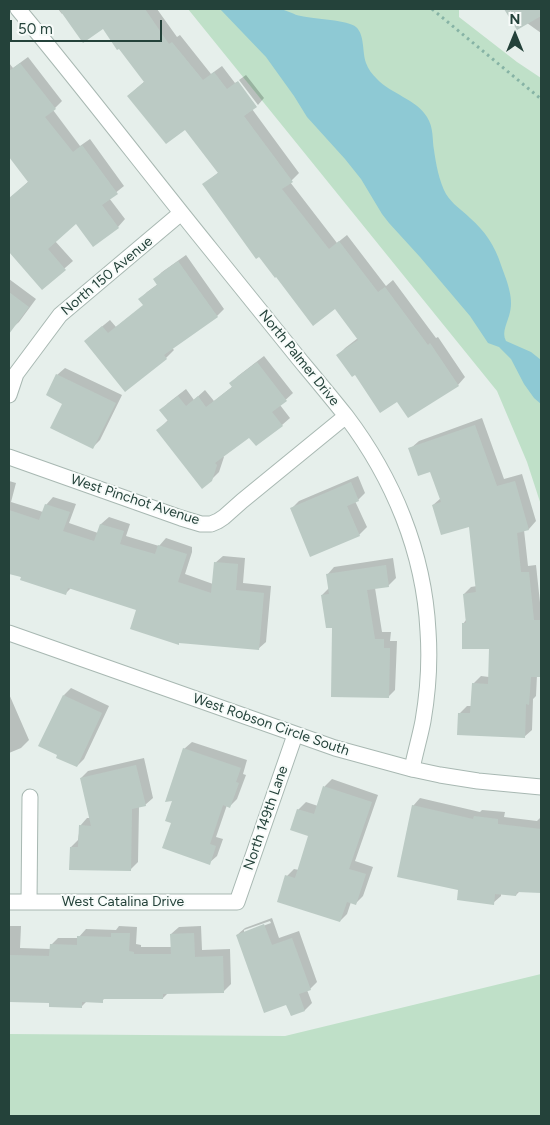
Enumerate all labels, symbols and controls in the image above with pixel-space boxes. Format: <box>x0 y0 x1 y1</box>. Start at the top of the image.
scale bar <box>12 10 165 42</box>
north arrow <box>490 10 540 60</box>
text: N <box>510 11 520 28</box>
text: 50 m <box>18 20 53 38</box>
street label: North 150 Avenue <box>58 233 156 319</box>
street label: North Palmer Drive <box>255 307 343 409</box>
street label: West Pinchot Avenue <box>68 471 202 529</box>
street label: West Robson Circle South <box>191 690 351 760</box>
street label: North 149th Lane <box>240 764 292 872</box>
street label: West Catalina Drive <box>62 894 184 910</box>

